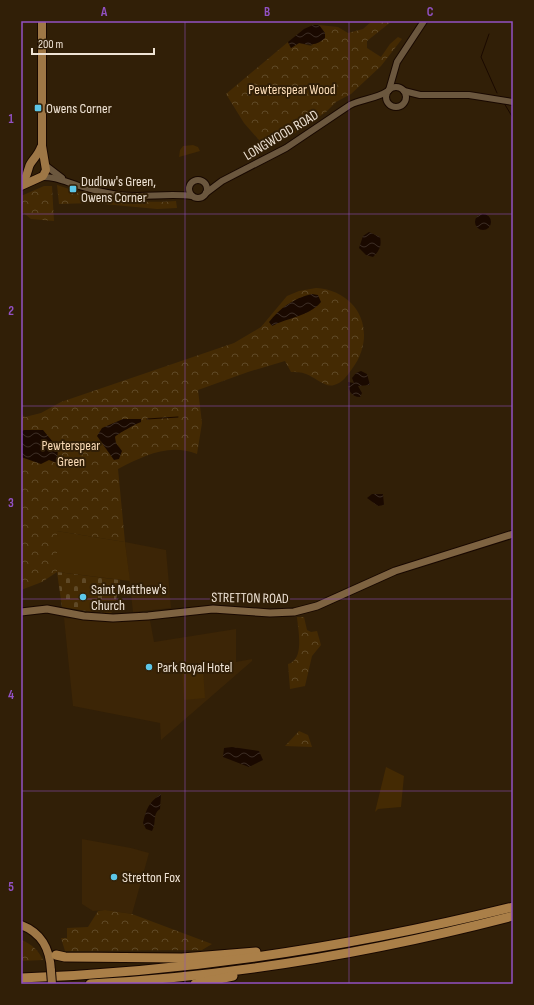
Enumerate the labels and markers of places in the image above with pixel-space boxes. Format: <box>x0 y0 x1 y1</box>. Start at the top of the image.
place label: Owens Corner <box>46 100 112 117</box>
marker: Owens Corner <box>33 103 43 113</box>
place label: Dudlow's Green, Owens Corner <box>81 173 156 206</box>
marker: Dudlow's Green, Owens Corner <box>68 184 78 194</box>
place label: Saint Matthew's Church <box>91 581 166 614</box>
marker: Saint Matthew's Church <box>78 592 88 602</box>
place label: Park Royal Hotel <box>157 659 232 676</box>
marker: Park Royal Hotel <box>144 662 154 672</box>
place label: Stretton Fox <box>122 869 181 886</box>
marker: Stretton Fox <box>109 872 119 882</box>

